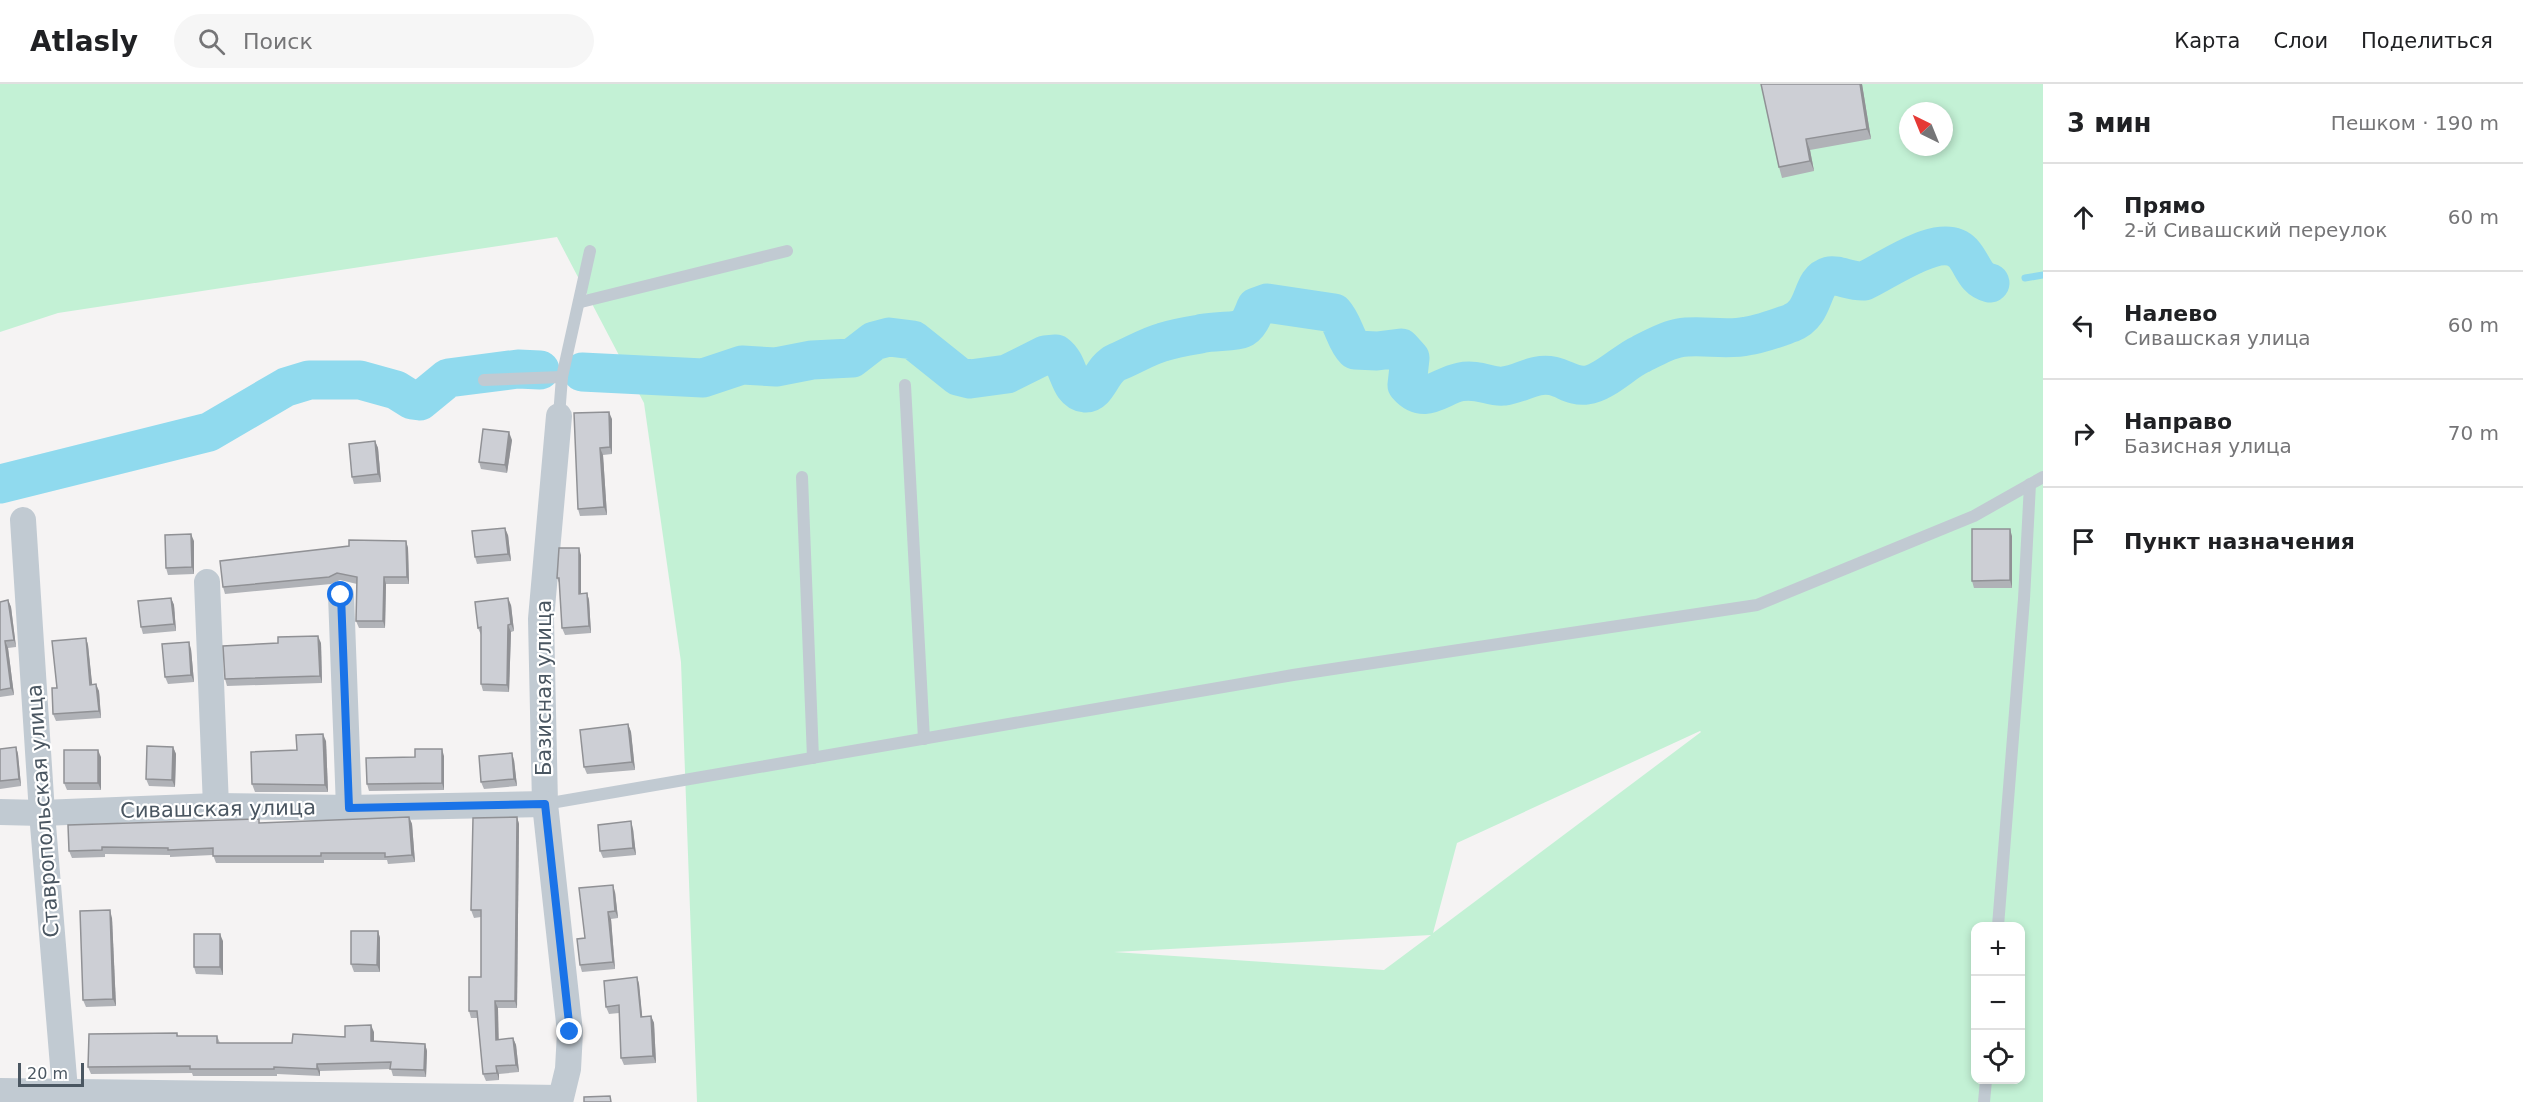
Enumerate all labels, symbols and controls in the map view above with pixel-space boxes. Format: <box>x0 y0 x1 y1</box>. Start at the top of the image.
search box <box>174 14 594 68</box>
text: Atlasly <box>30 25 138 58</box>
icon: search <box>195 25 228 58</box>
text: Поиск <box>243 29 313 54</box>
text: Карта <box>2174 29 2240 53</box>
text: Слои <box>2273 29 2328 53</box>
text: Поделиться <box>2361 29 2493 53</box>
north arrow <box>1899 102 1953 156</box>
text: 3 мин <box>2067 108 2152 138</box>
text: Пешком · 190 m <box>2331 111 2499 135</box>
text: Прямо <box>2124 193 2205 218</box>
icon: ahead <box>2067 201 2100 234</box>
text: 60 m <box>2448 205 2499 229</box>
text: 2-й Сивашский переулок <box>2124 218 2387 242</box>
text: Налево <box>2124 301 2217 326</box>
icon: left <box>2067 309 2100 342</box>
text: 60 m <box>2448 313 2499 337</box>
text: Сивашская улица <box>2124 326 2311 350</box>
text: Направо <box>2124 409 2232 434</box>
icon: right <box>2067 417 2100 450</box>
text: 70 m <box>2448 421 2499 445</box>
text: Базисная улица <box>2124 434 2292 458</box>
icon: arrive <box>2067 525 2100 558</box>
text: Пункт назначения <box>2124 529 2355 554</box>
route start <box>327 581 353 607</box>
street label: Базисная улица <box>532 600 556 776</box>
street label: Ставропольская улица <box>22 684 64 938</box>
street label: Сивашская улица <box>120 795 316 823</box>
map controls <box>1971 922 2025 1084</box>
button: + <box>1971 922 2025 976</box>
button: − <box>1971 976 2025 1030</box>
route end <box>556 1018 582 1044</box>
button: locate <box>1971 1030 2025 1084</box>
scale bar <box>18 1060 84 1088</box>
text: 20 m <box>27 1064 68 1083</box>

